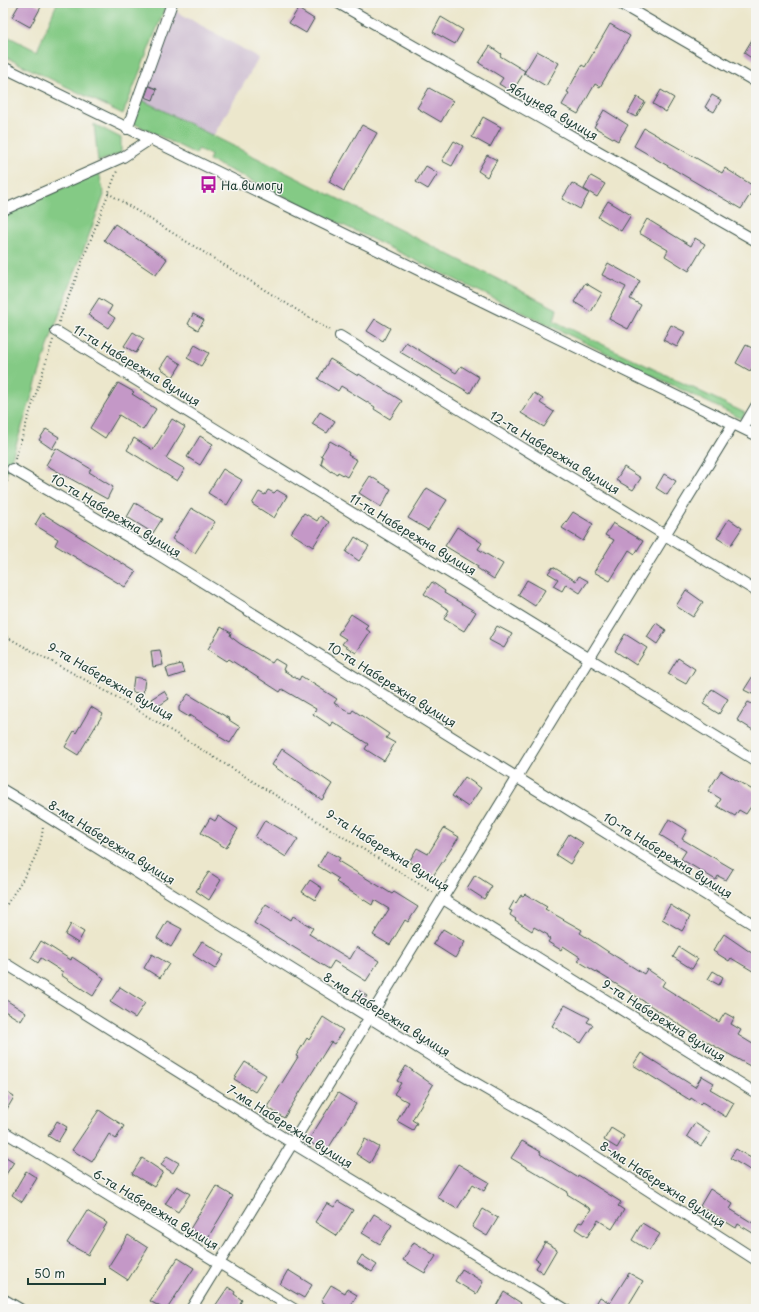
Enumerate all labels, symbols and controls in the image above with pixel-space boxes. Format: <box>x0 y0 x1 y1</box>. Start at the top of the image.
street label: Яблунева вулиця <box>504 78 602 144</box>
bus stop icon: На вимогу <box>198 175 218 195</box>
place label: На вимогу <box>221 176 283 194</box>
street label: 11-та Набережна вулиця <box>70 320 204 410</box>
street label: 12-та Набережна вулиця <box>486 406 624 498</box>
street label: 10-та Набережна вулиця <box>47 469 185 561</box>
street label: 11-та Набережна вулиця <box>346 489 480 579</box>
street label: 10-та Набережна вулиця <box>324 637 460 731</box>
street label: 9-та Набережна вулиця <box>45 638 177 724</box>
street label: 8-ма Набережна вулиця <box>45 796 179 888</box>
street label: 9-та Набережна вулиця <box>323 805 453 895</box>
street label: 10-та Набережна вулиця <box>600 808 736 902</box>
street label: 8-ма Набережна вулиця <box>320 968 454 1060</box>
street label: 9-та Набережна вулиця <box>599 975 729 1065</box>
street label: 7-ма Набережна вулиця <box>224 1080 356 1172</box>
street label: 8-ма Набережна вулиця <box>597 1137 729 1231</box>
street label: 6-та Набережна вулиця <box>90 1164 222 1254</box>
scale bar <box>28 1260 105 1286</box>
text: 50 m <box>34 1264 65 1282</box>

